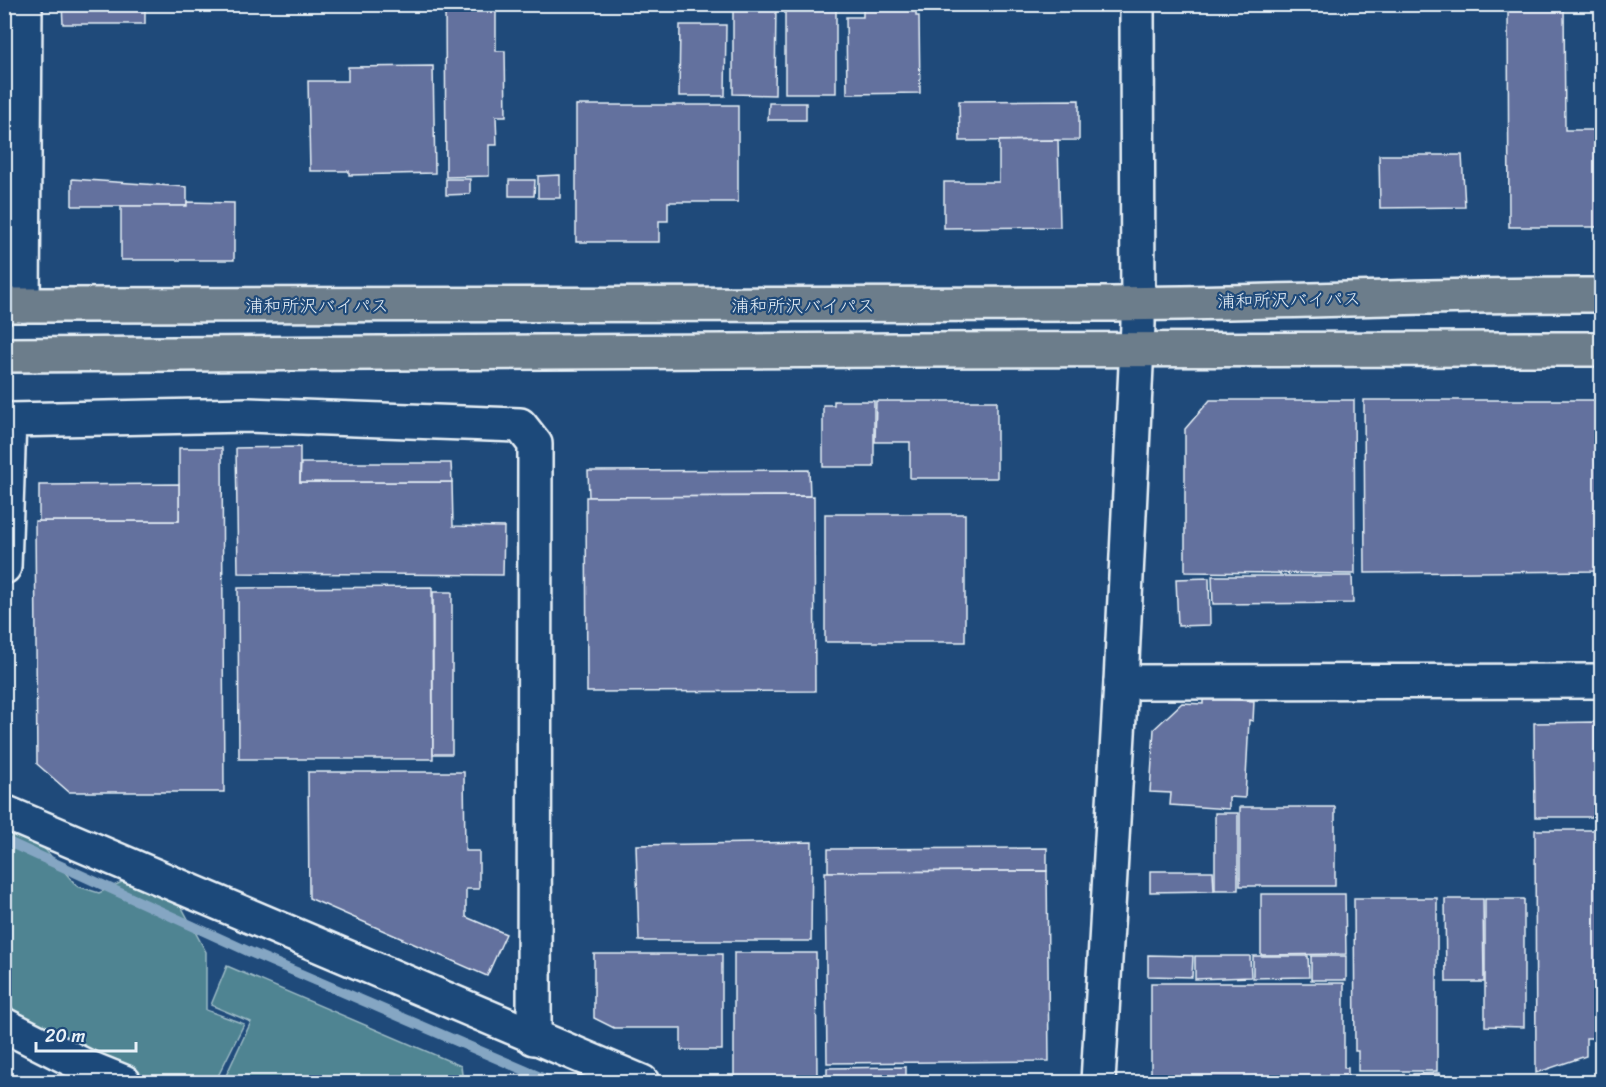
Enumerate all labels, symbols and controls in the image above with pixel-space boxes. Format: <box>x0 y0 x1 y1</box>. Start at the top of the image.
street label: 浦和所沢バイパス <box>1217 283 1361 317</box>
street label: 浦和所沢バイパス <box>245 290 389 322</box>
street label: 浦和所沢バイパス <box>731 290 875 322</box>
scale bar <box>36 1015 136 1053</box>
text: 20 m <box>45 1020 85 1052</box>

